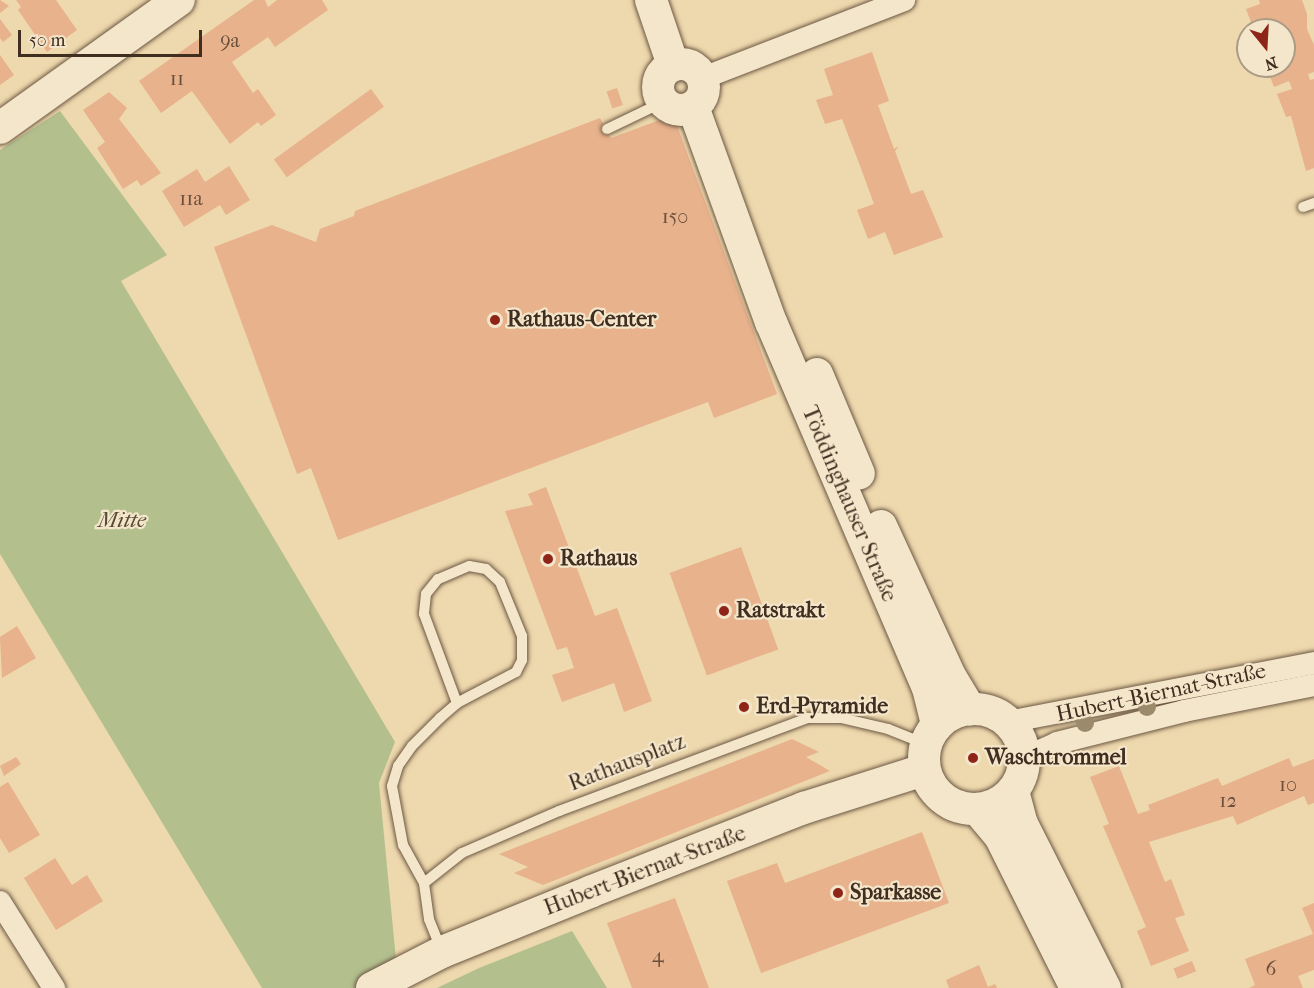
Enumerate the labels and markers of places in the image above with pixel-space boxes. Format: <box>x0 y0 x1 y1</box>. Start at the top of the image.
place label: Rathaus-Center <box>507 307 656 333</box>
marker: Rathaus-Center <box>488 313 502 327</box>
place label: Rathaus <box>560 546 637 572</box>
marker: Rathaus <box>541 552 555 566</box>
place label: Ratstrakt <box>736 598 825 624</box>
marker: Ratstrakt <box>717 604 731 618</box>
place label: Erd-Pyramide <box>756 694 888 720</box>
marker: Erd-Pyramide <box>737 700 751 714</box>
place label: Waschtrommel <box>985 745 1127 771</box>
marker: Waschtrommel <box>966 751 980 765</box>
place label: Sparkasse <box>850 880 941 906</box>
marker: Sparkasse <box>831 886 845 900</box>

